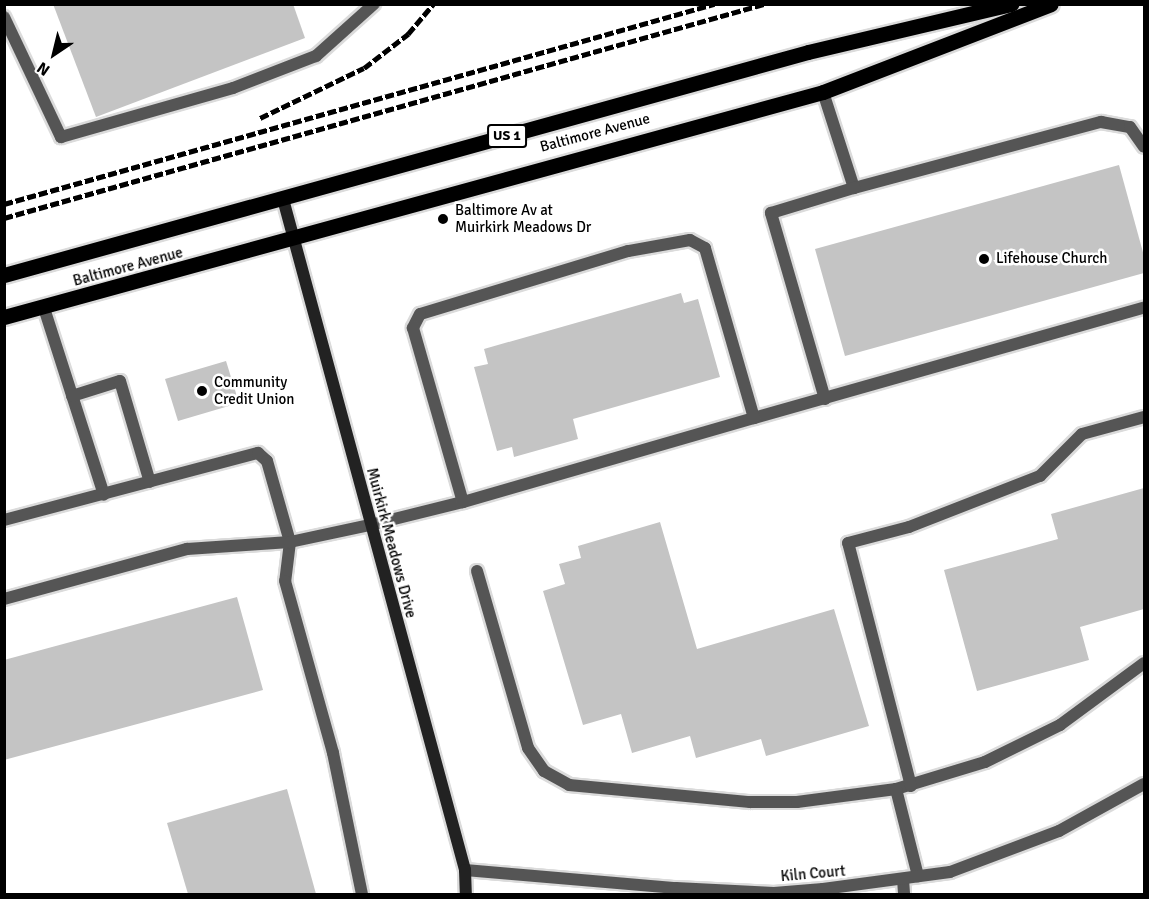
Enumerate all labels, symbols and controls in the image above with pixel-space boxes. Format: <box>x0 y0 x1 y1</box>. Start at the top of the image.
north arrow <box>24 24 84 84</box>
text: N <box>33 57 54 80</box>
street label: Baltimore Avenue <box>538 110 652 156</box>
road number: US 1 <box>486 125 528 147</box>
place label: Baltimore Av at Muirkirk Meadows Dr <box>455 201 591 236</box>
marker: Baltimore Av at Muirkirk Meadows Dr <box>436 212 450 226</box>
street label: Baltimore Avenue <box>71 244 185 290</box>
place label: Lifehouse Church <box>996 250 1107 268</box>
marker: Lifehouse Church <box>977 252 991 266</box>
place label: Community Credit Union <box>214 373 295 408</box>
marker: Community Credit Union <box>195 384 209 398</box>
street label: Muirkirk Meadows Drive <box>362 466 420 620</box>
street label: Kiln Court <box>780 862 846 886</box>

